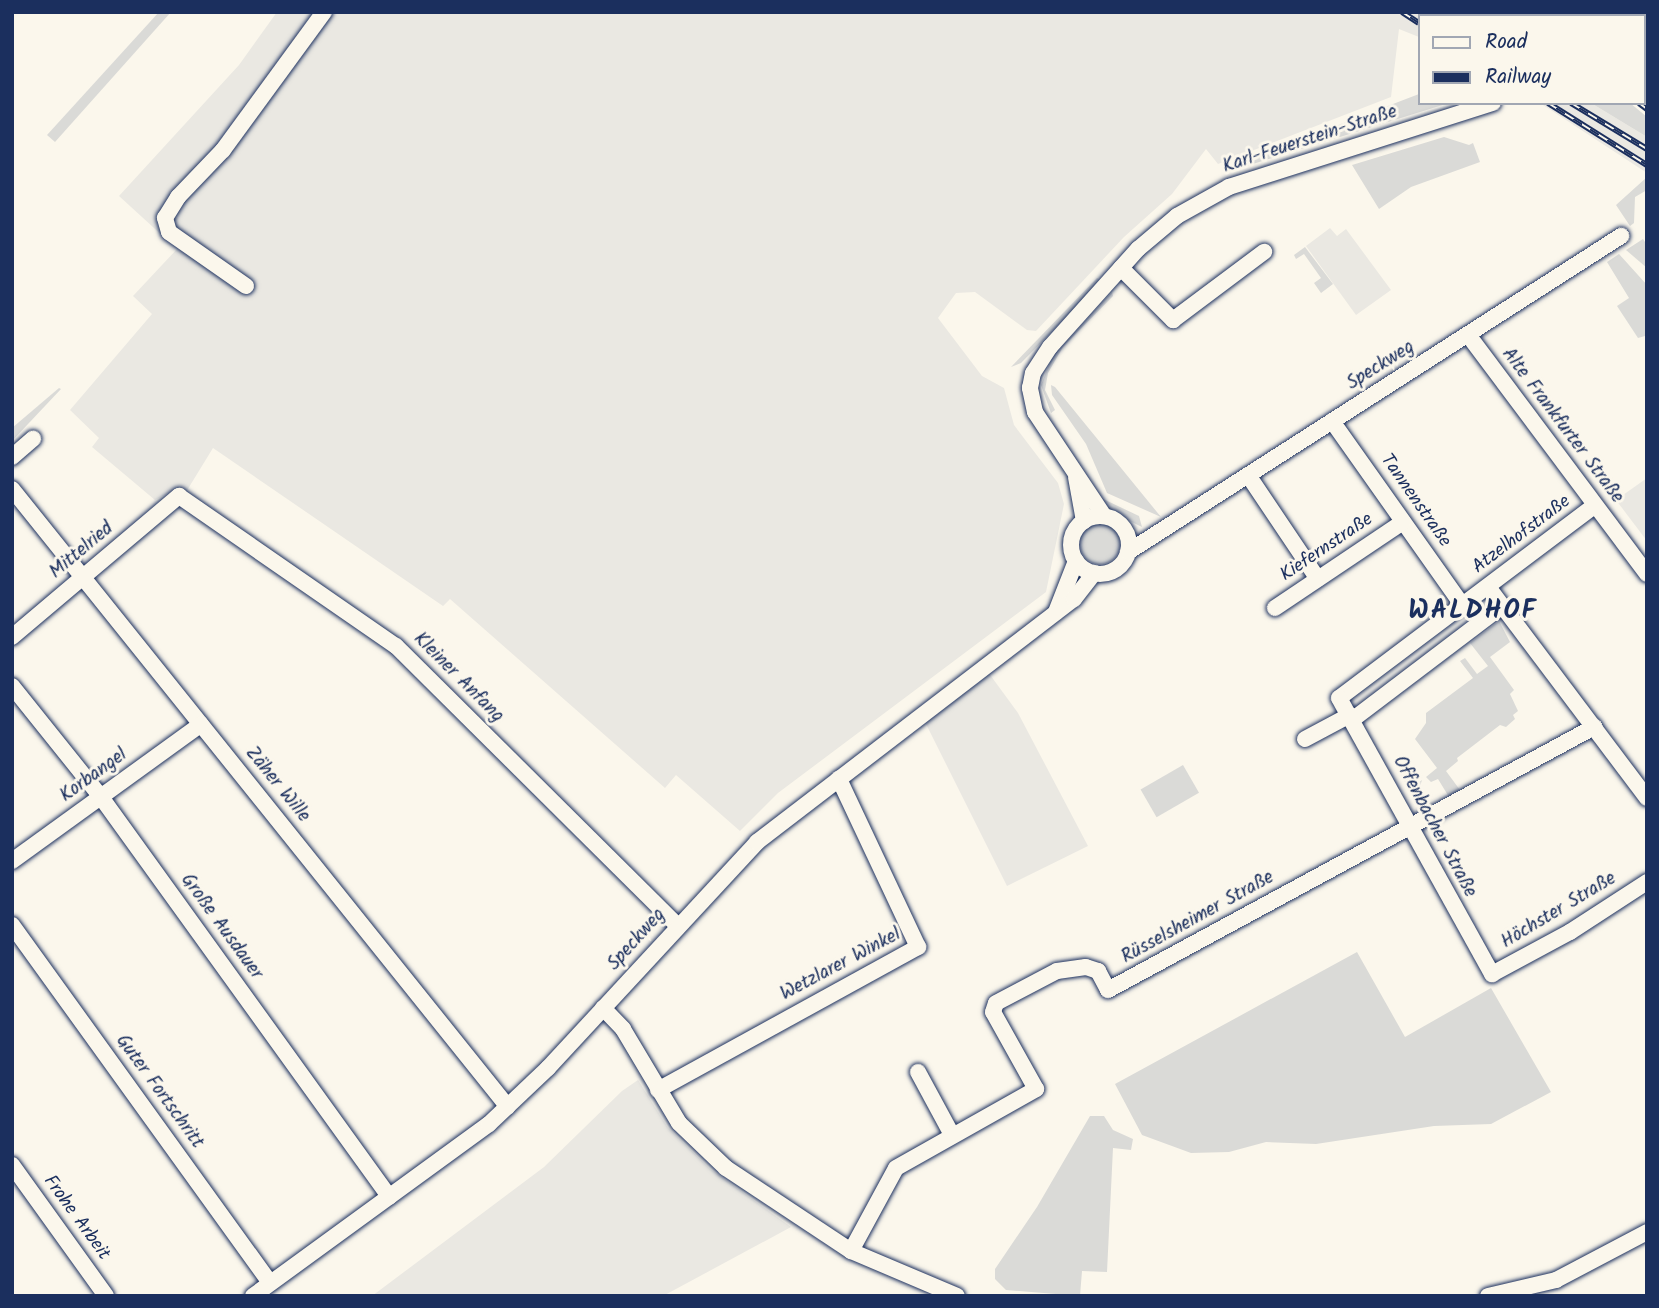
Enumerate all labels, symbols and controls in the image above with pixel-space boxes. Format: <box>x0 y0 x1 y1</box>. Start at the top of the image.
legend <box>1418 14 1645 105</box>
text: Road <box>1485 26 1527 59</box>
text: Railway <box>1485 61 1551 94</box>
street label: Karl-Feuerstein-Straße <box>1220 101 1400 179</box>
street label: Speckweg <box>1343 336 1419 396</box>
street label: Alte Frankfurter Straße <box>1496 344 1628 508</box>
street label: Tannenstraße <box>1375 450 1455 552</box>
street label: Atzelhofstraße <box>1469 491 1575 579</box>
street label: Kiefernstraße <box>1276 509 1378 587</box>
street label: Mittelried <box>45 518 119 584</box>
district label: WALDHOF <box>1409 596 1537 628</box>
street label: Kleiner Anfang <box>408 628 508 728</box>
street label: Zäher Wille <box>240 743 314 827</box>
street label: Korbangel <box>56 744 132 808</box>
street label: Offenbacher Straße <box>1387 752 1481 902</box>
street label: Rüsselsheimer Straße <box>1118 867 1278 969</box>
street label: Höchster Straße <box>1497 868 1621 954</box>
street label: Große Ausdauer <box>175 870 267 984</box>
street label: Speckweg <box>603 904 671 976</box>
street label: Wetzlarer Winkel <box>777 924 905 1006</box>
street label: Guter Fortschritt <box>110 1031 208 1153</box>
street label: Frohe Arbeit <box>38 1171 114 1265</box>

